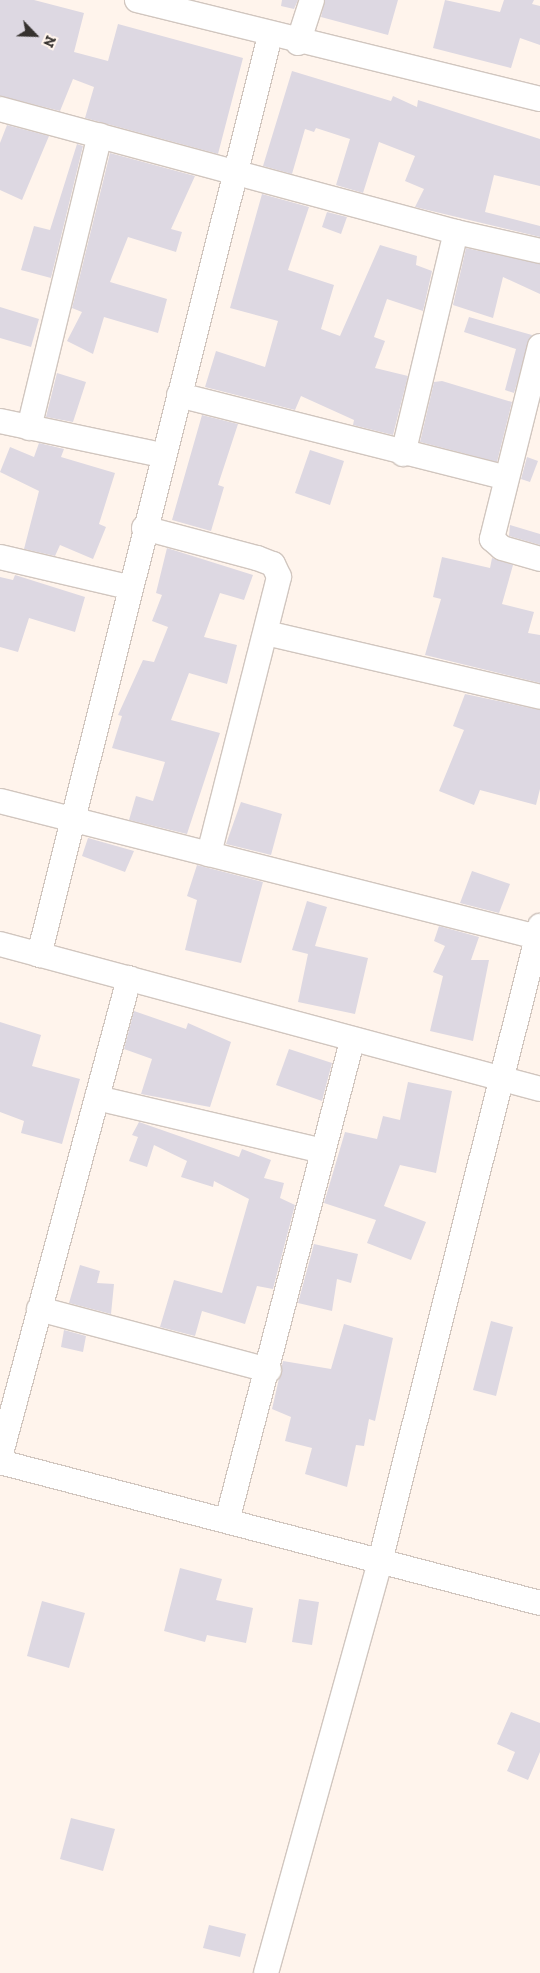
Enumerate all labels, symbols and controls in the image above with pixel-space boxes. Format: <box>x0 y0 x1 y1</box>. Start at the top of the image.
north arrow <box>10 10 60 60</box>
text: N <box>39 33 59 50</box>

